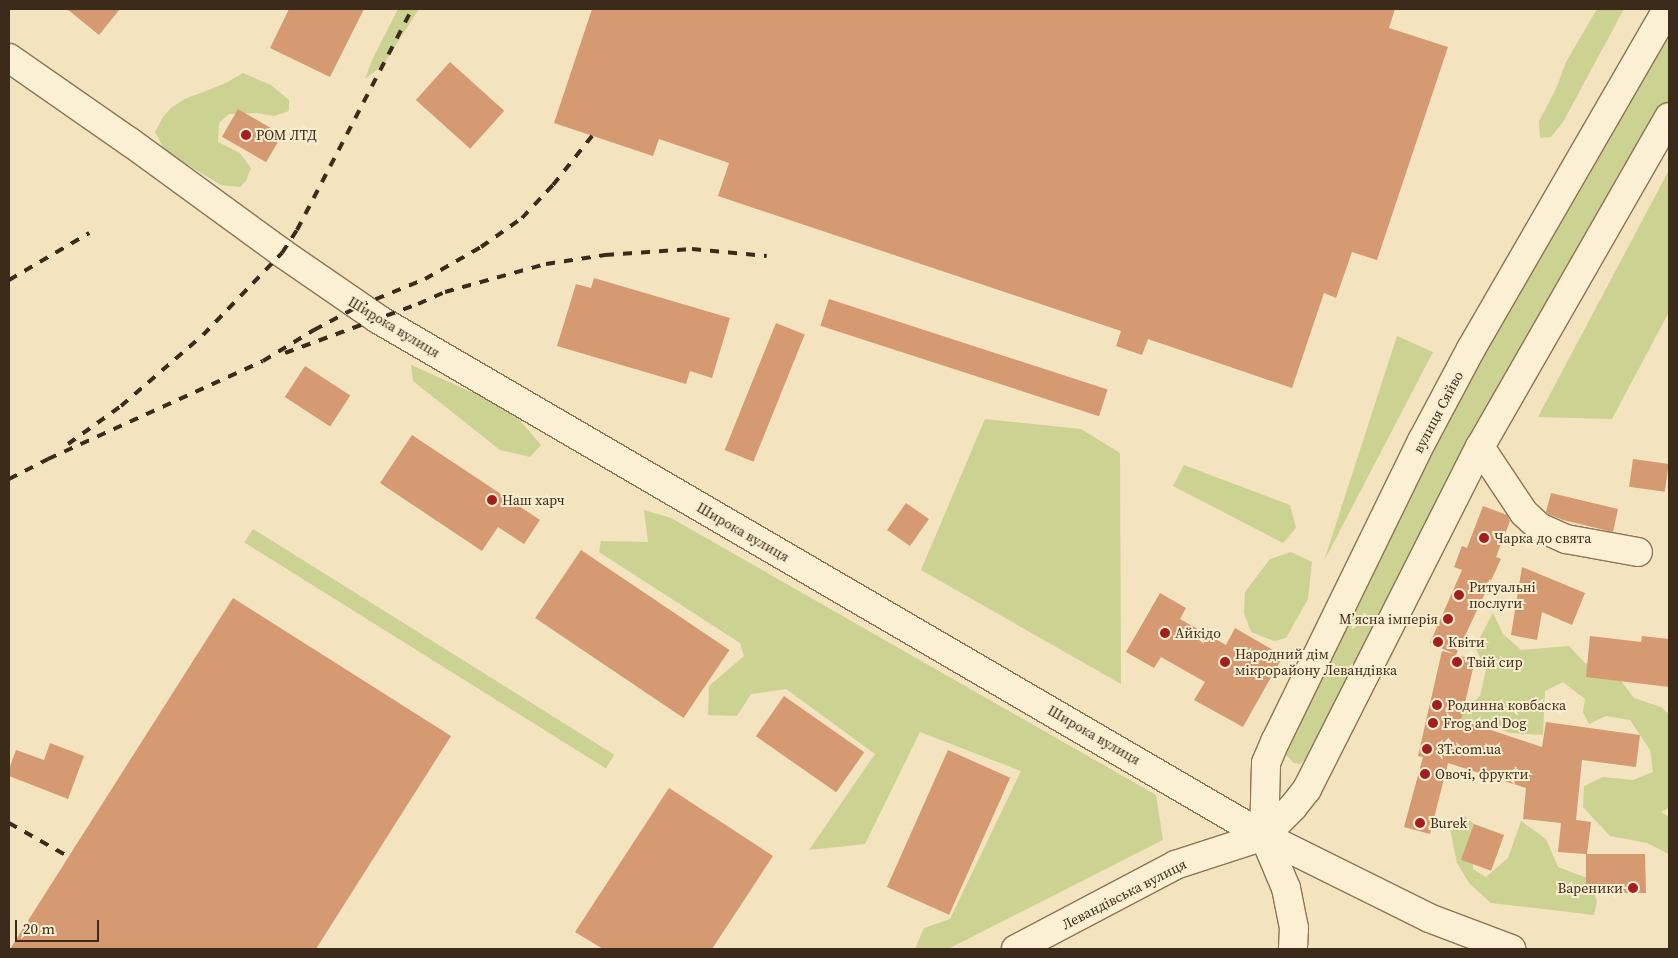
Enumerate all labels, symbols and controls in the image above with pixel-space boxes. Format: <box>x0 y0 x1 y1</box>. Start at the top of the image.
place label: РОМ ЛТД <box>256 127 317 143</box>
marker: РОМ ЛТД <box>240 129 252 141</box>
street label: Широка вулиця <box>345 293 443 361</box>
street label: вулиця Сяйво <box>1409 368 1467 456</box>
place label: Наш харч <box>502 492 565 508</box>
marker: Наш харч <box>486 494 498 506</box>
street label: Широка вулиця <box>694 499 792 565</box>
place label: Чарка до свята <box>1494 530 1591 546</box>
marker: Чарка до свята <box>1478 532 1490 544</box>
place label: Ритуальні послуги <box>1469 579 1536 612</box>
marker: Ритуальні послуги <box>1453 589 1465 601</box>
place label: Мʼясна імперія <box>1339 611 1438 627</box>
marker: Мʼясна імперія <box>1442 613 1454 625</box>
place label: Айкідо <box>1175 625 1221 641</box>
marker: Айкідо <box>1159 627 1171 639</box>
place label: Квіти <box>1448 634 1485 650</box>
marker: Квіти <box>1432 636 1444 648</box>
place label: Народний дім мікрорайону Левандівка <box>1235 646 1397 679</box>
place label: Твій сир <box>1467 654 1523 670</box>
marker: Народний дім мікрорайону Левандівка <box>1219 656 1231 668</box>
marker: Твій сир <box>1451 656 1463 668</box>
place label: Родинна ковбаска <box>1447 697 1566 713</box>
marker: Родинна ковбаска <box>1431 699 1443 711</box>
street label: Широка вулиця <box>1045 702 1143 768</box>
place label: Frog and Dog <box>1443 715 1526 731</box>
marker: Frog and Dog <box>1427 717 1439 729</box>
place label: 3T.com.ua <box>1437 741 1501 757</box>
marker: 3T.com.ua <box>1421 743 1433 755</box>
place label: Овочі, фрукти <box>1435 766 1528 782</box>
marker: Овочі, фрукти <box>1419 768 1431 780</box>
place label: Burek <box>1430 815 1467 831</box>
marker: Burek <box>1414 817 1426 829</box>
street label: Левандівська вулиця <box>1059 855 1189 933</box>
place label: Вареники <box>1557 880 1623 896</box>
marker: Вареники <box>1627 882 1639 894</box>
scale bar <box>18 910 101 942</box>
text: 20 m <box>23 918 55 939</box>

